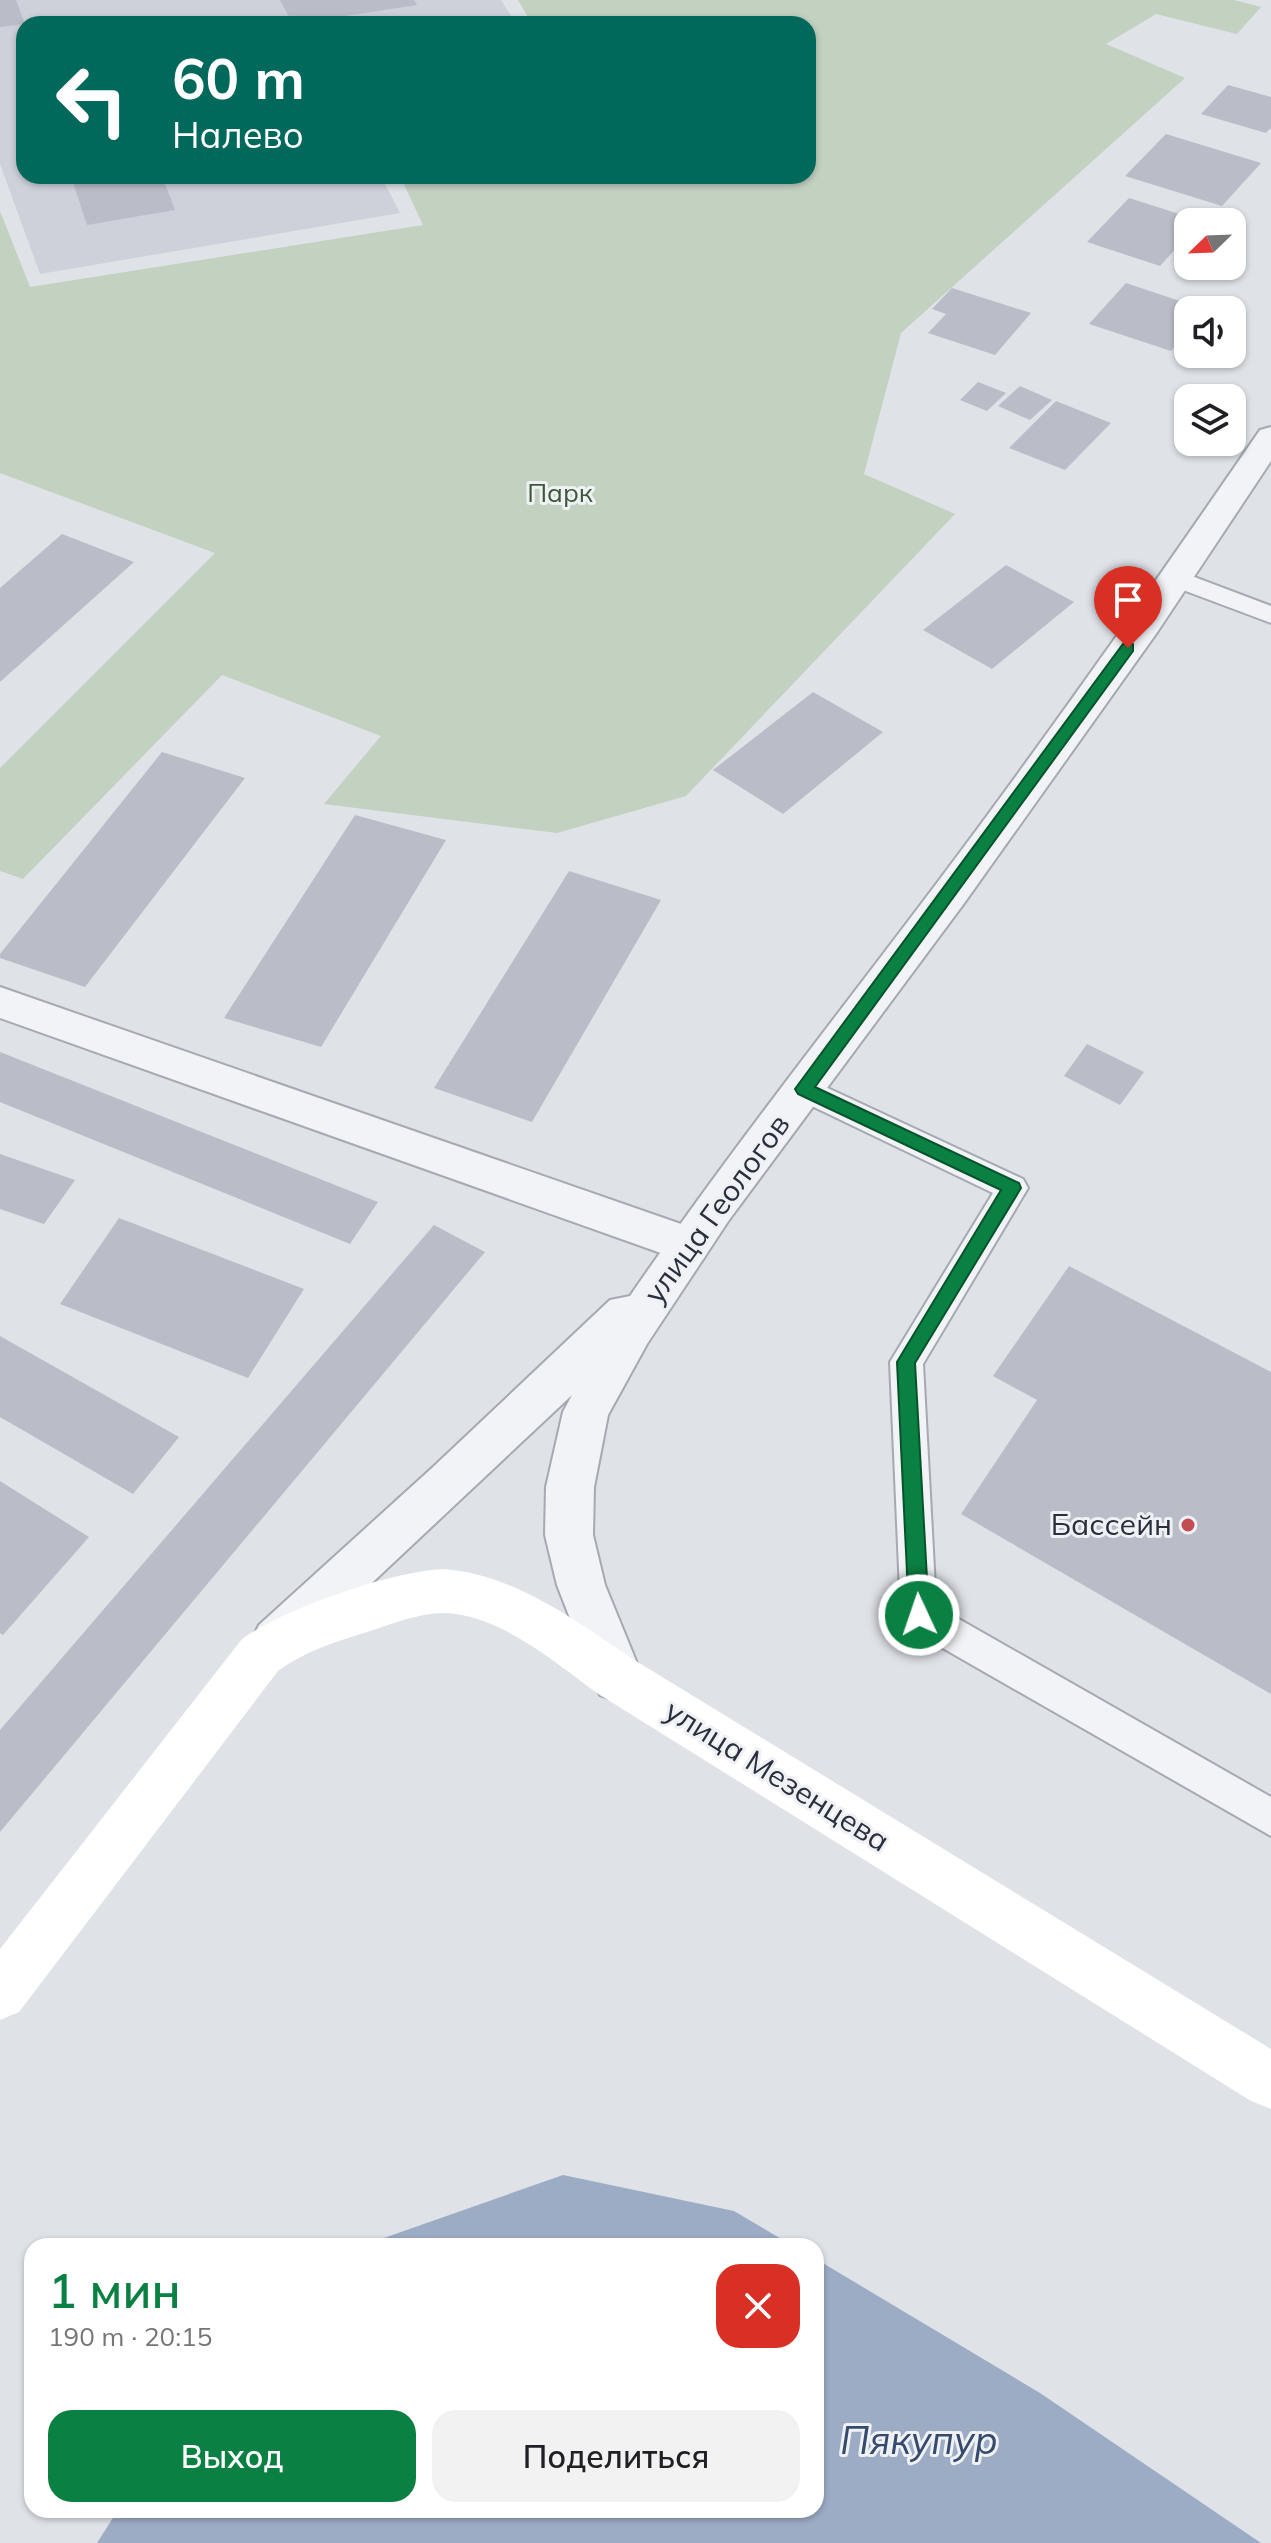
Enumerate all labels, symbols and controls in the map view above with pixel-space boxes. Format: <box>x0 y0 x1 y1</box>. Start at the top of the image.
text: 60 m <box>172 43 305 113</box>
icon: left <box>40 48 144 152</box>
text: Налево <box>172 112 304 157</box>
north arrow <box>1174 208 1246 280</box>
map controls <box>1174 208 1246 456</box>
button: sound <box>1174 296 1246 368</box>
button: layers <box>1174 384 1246 456</box>
park label: Парк <box>527 476 593 509</box>
pin <box>1094 566 1162 648</box>
icon: arrive <box>1106 578 1150 622</box>
street label: улица Геологов <box>635 1106 798 1310</box>
place label: Бассейн <box>1051 1505 1172 1543</box>
marker: Бассейн <box>1179 1516 1197 1534</box>
position arrow <box>877 1573 961 1657</box>
street label: улица Мезенцева <box>658 1691 897 1859</box>
text: 1 мин <box>48 2260 181 2320</box>
button: close <box>716 2264 800 2348</box>
text: 190 m · 20:15 <box>48 2320 212 2353</box>
button: Выход <box>48 2410 416 2502</box>
button: Поделиться <box>432 2410 800 2502</box>
water label: Пякупур <box>840 2416 998 2464</box>

